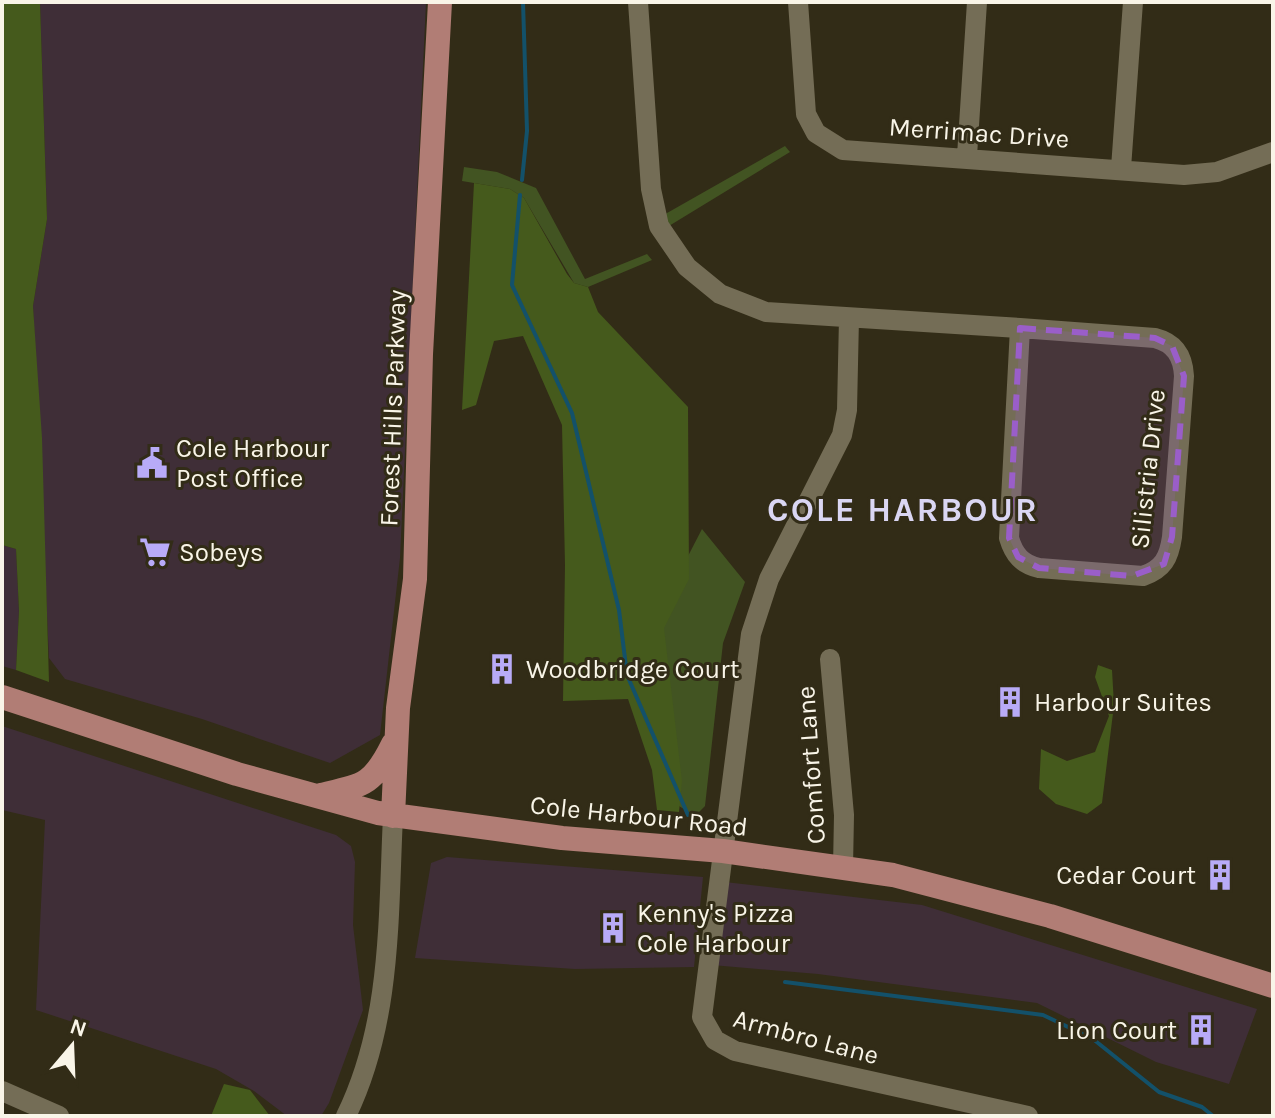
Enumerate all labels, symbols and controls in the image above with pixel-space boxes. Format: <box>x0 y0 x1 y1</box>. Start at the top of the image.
street label: Merrimac Drive <box>888 111 1070 155</box>
street label: Forest Hills Parkway <box>373 289 413 527</box>
street label: Silistria Drive <box>1124 388 1172 550</box>
place label: Cole Harbour Post Office <box>176 433 329 494</box>
public building icon: Cole Harbour Post Office <box>135 446 169 480</box>
district label: COLE HARBOUR <box>767 490 1039 530</box>
supermarket icon: Sobeys <box>138 535 172 569</box>
place label: Sobeys <box>179 537 263 568</box>
building icon: Woodbridge Court <box>485 652 519 686</box>
place label: Woodbridge Court <box>526 654 740 685</box>
street label: Comfort Lane <box>790 685 832 845</box>
building icon: Harbour Suites <box>993 685 1027 719</box>
place label: Harbour Suites <box>1034 687 1212 718</box>
street label: Cole Harbour Road <box>529 789 749 843</box>
building icon: Cedar Court <box>1203 858 1237 892</box>
place label: Cedar Court <box>1056 860 1196 891</box>
place label: Kenny's Pizza Cole Harbour <box>637 898 794 959</box>
building icon: Kenny's Pizza Cole Harbour <box>596 911 630 945</box>
street label: Armbro Lane <box>730 1003 882 1071</box>
north arrow <box>32 1006 112 1086</box>
text: N <box>66 1013 90 1043</box>
building icon: Lion Court <box>1184 1013 1218 1047</box>
place label: Lion Court <box>1056 1015 1177 1046</box>

